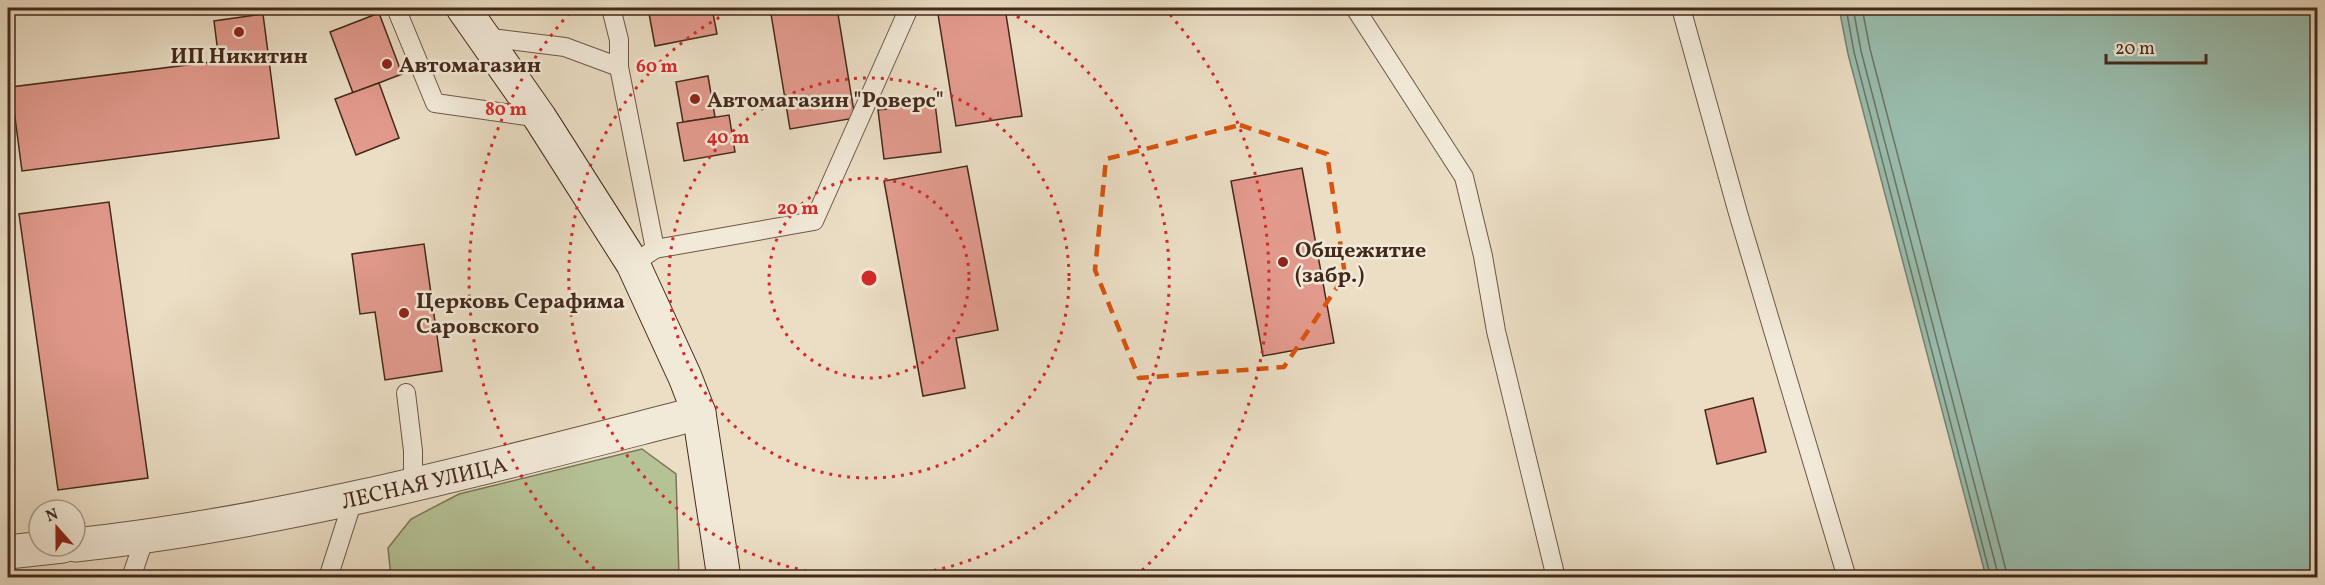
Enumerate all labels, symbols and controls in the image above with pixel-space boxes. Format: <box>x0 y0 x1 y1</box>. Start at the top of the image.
marker: ИП Никитин <box>232 25 246 39</box>
scale bar <box>2106 27 2206 65</box>
text: 20 m <box>2115 37 2155 62</box>
place label: ИП Никитин <box>170 42 308 73</box>
place label: Автомагазин <box>399 51 541 82</box>
text: 60 m <box>636 55 678 80</box>
marker: Автомагазин <box>380 57 394 71</box>
place label: Автомагазин "Роверс" <box>707 86 944 117</box>
marker: Автомагазин "Роверс" <box>688 92 702 106</box>
text: 80 m <box>485 98 527 123</box>
text: 40 m <box>707 126 749 151</box>
text: 20 m <box>777 197 819 222</box>
place label: Общежитие (забр.) <box>1295 236 1426 292</box>
marker: Общежитие (забр.) <box>1276 255 1290 269</box>
centre of rings <box>859 268 879 288</box>
place label: Церковь Серафима Саровского <box>416 287 625 343</box>
marker: Церковь Серафима Саровского <box>397 306 411 320</box>
street label: ЛЕСНАЯ УЛИЦА <box>339 450 510 519</box>
north arrow <box>27 498 87 558</box>
text: N <box>43 503 62 528</box>

